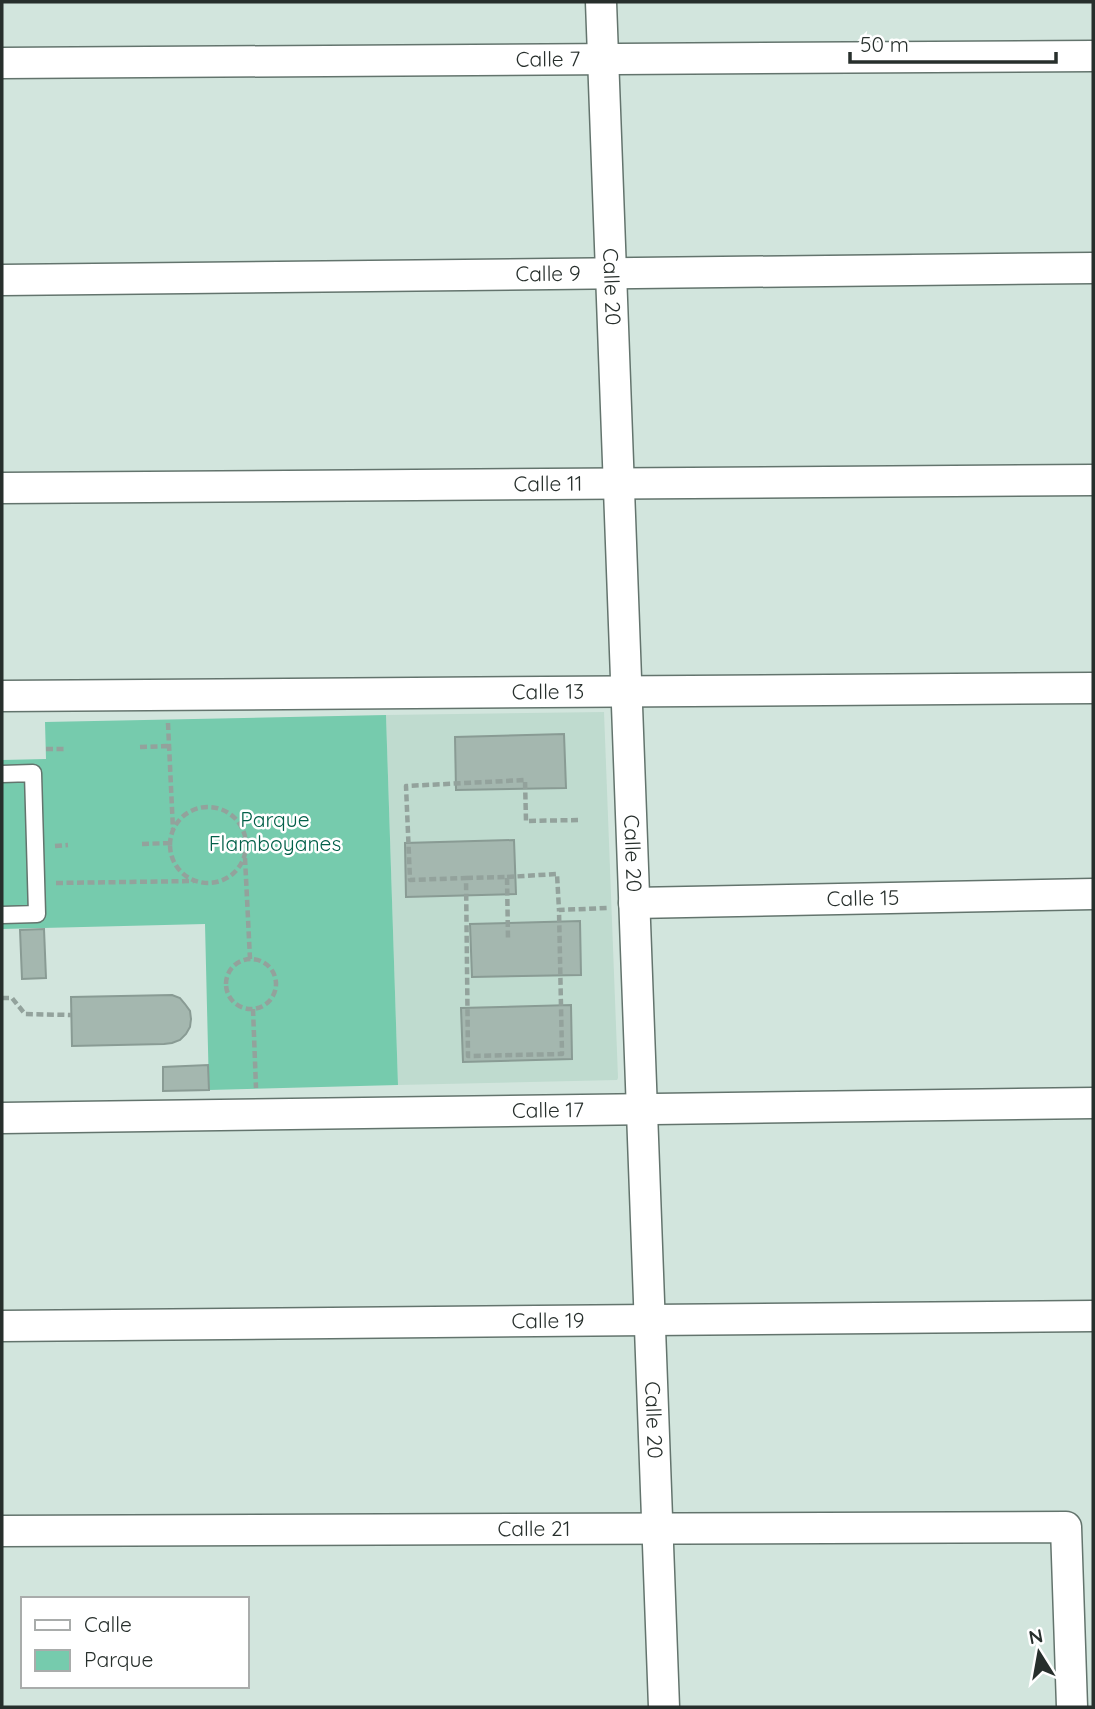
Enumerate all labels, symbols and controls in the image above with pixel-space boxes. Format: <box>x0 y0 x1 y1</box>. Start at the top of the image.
scale bar <box>850 21 1056 65</box>
text: 50 m <box>860 31 909 57</box>
street label: Calle 7 <box>516 45 580 72</box>
street label: Calle 20 <box>598 247 627 326</box>
street label: Calle 9 <box>515 260 581 286</box>
street label: Calle 11 <box>513 470 583 496</box>
street label: Calle 13 <box>512 678 584 704</box>
park label: Parque Flamboyanes <box>209 806 341 856</box>
street label: Calle 20 <box>619 814 648 893</box>
street label: Calle 15 <box>826 884 900 911</box>
street label: Calle 17 <box>512 1096 584 1123</box>
street label: Calle 19 <box>511 1307 585 1333</box>
street label: Calle 20 <box>640 1381 669 1459</box>
street label: Calle 21 <box>497 1515 571 1541</box>
legend <box>21 1597 248 1688</box>
text: Calle <box>84 1611 132 1637</box>
north arrow <box>1004 1618 1074 1688</box>
text: N <box>1027 1623 1045 1649</box>
text: Parque <box>84 1646 153 1672</box>

